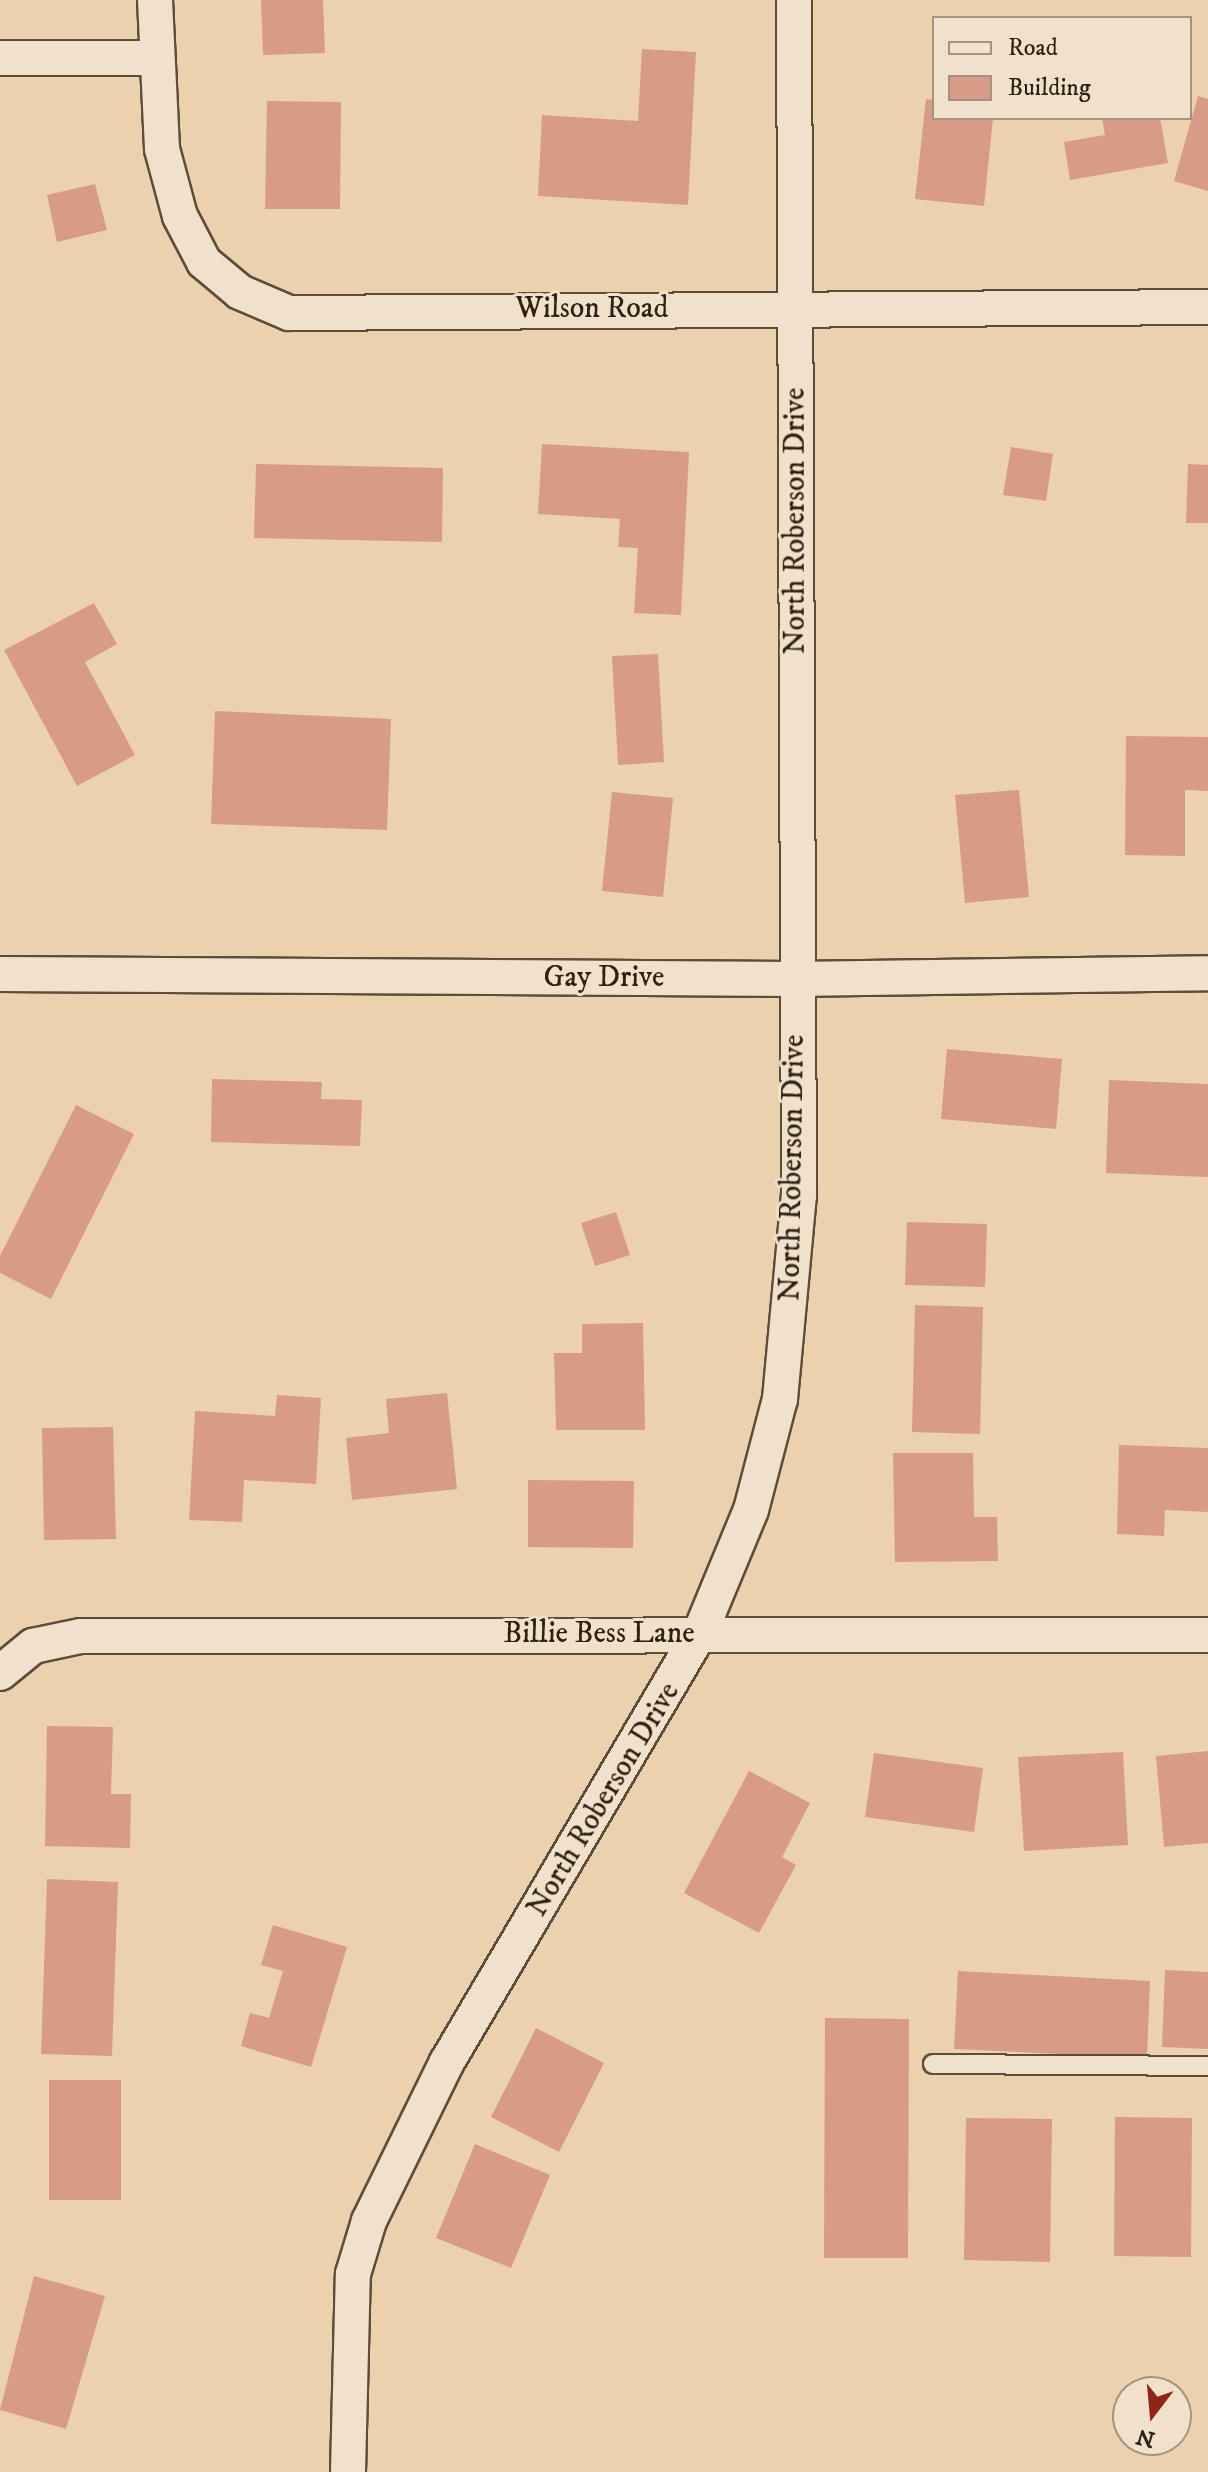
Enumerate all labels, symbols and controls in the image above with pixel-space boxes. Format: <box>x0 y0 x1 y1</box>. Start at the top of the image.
legend <box>932 16 1192 120</box>
text: Road <box>1008 33 1058 63</box>
text: Building <box>1008 73 1091 103</box>
street label: Wilson Road <box>515 291 669 327</box>
street label: North Roberson Drive <box>778 388 814 654</box>
street label: Gay Drive <box>543 960 665 996</box>
street label: North Roberson Drive <box>773 1034 813 1302</box>
street label: Billie Bess Lane <box>503 1616 695 1652</box>
street label: North Roberson Drive <box>520 1676 688 1924</box>
north arrow <box>1112 2376 1192 2456</box>
text: N <box>1133 2422 1158 2453</box>

